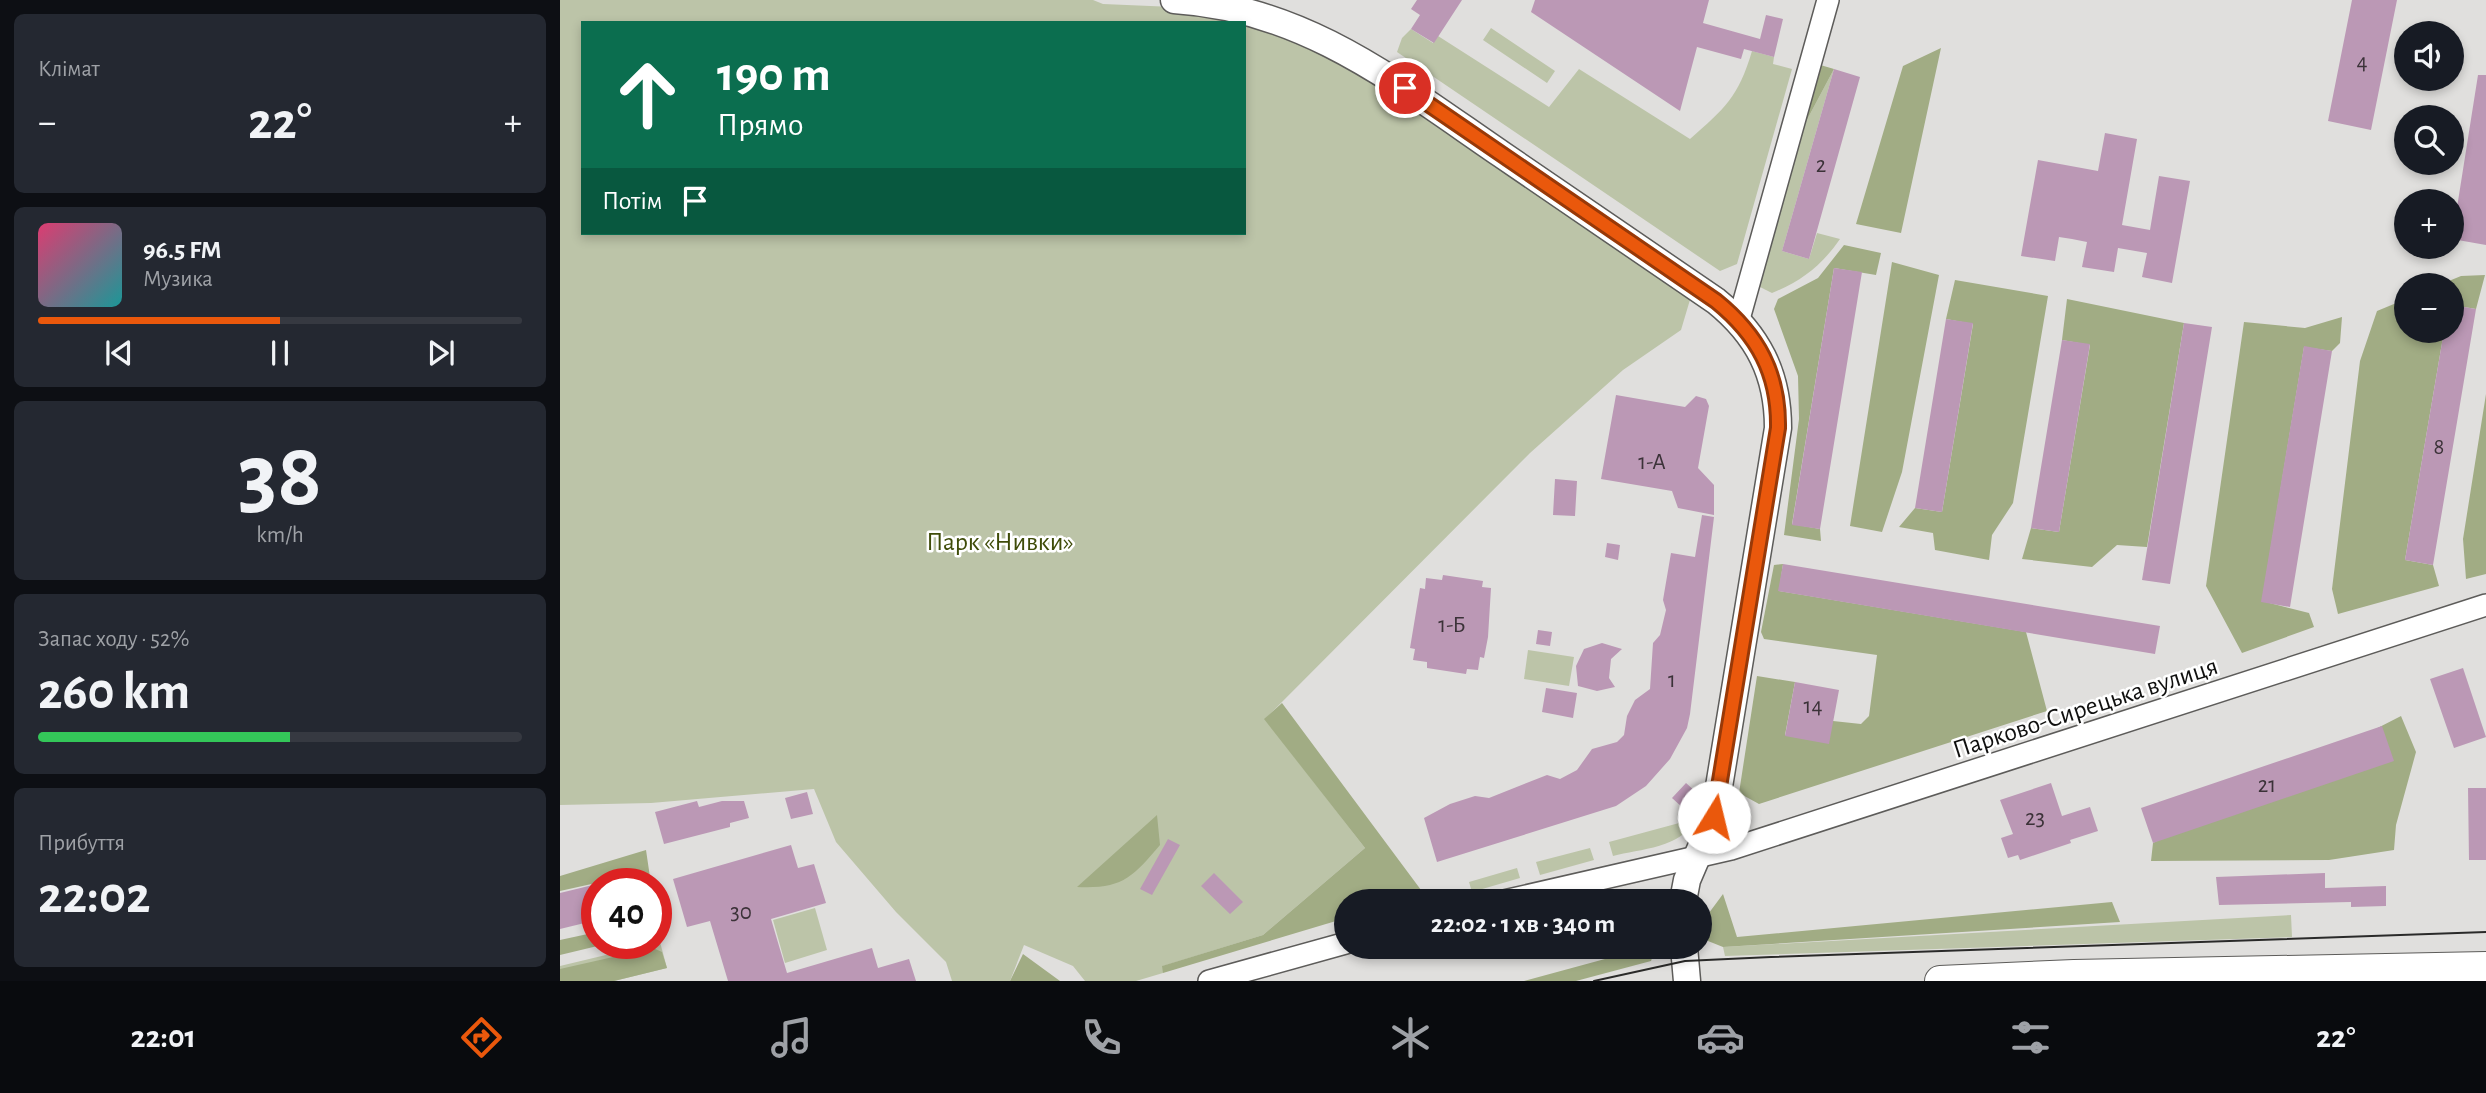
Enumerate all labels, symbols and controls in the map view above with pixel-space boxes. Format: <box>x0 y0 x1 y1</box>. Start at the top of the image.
map controls <box>2394 21 2464 343</box>
button: sound <box>2394 21 2464 91</box>
icon: ahead <box>602 49 693 140</box>
text: 190 m <box>717 51 831 100</box>
house number: 4 <box>2356 51 2368 74</box>
text: Клімат <box>38 58 100 81</box>
pin <box>1375 58 1435 118</box>
icon: arrive <box>1386 69 1424 107</box>
text: 22° <box>248 96 312 148</box>
text: − <box>38 104 56 142</box>
text: + <box>504 104 522 142</box>
button: search <box>2394 105 2464 175</box>
text: Прямо <box>717 109 803 141</box>
house number: 2 <box>1816 154 1826 177</box>
icon: arrive <box>676 182 714 220</box>
text: Потім <box>602 188 662 214</box>
button: + <box>2394 189 2464 259</box>
text: 96.5 FM <box>143 237 222 263</box>
text: Музика <box>143 268 213 291</box>
button: − <box>2394 273 2464 343</box>
icon: previous <box>100 334 138 372</box>
icon: pause <box>261 334 299 372</box>
icon: next <box>422 334 460 372</box>
text: 38 <box>238 431 322 522</box>
house number: 8 <box>2434 436 2444 459</box>
house number: 1-А <box>1638 451 1666 474</box>
text: km/h <box>256 524 304 547</box>
park label: Парк «Нивки» <box>926 529 1074 555</box>
house number: 1-Б <box>1438 614 1466 637</box>
text: Запас ходу · 52% <box>38 628 189 651</box>
street label: Парково-Сирецька вулиця <box>1950 653 2221 763</box>
text: 260 km <box>38 666 190 718</box>
house number: 1 <box>1668 669 1676 692</box>
house number: 14 <box>1804 695 1822 718</box>
house number: 21 <box>2258 774 2276 797</box>
position arrow <box>1677 780 1751 854</box>
house number: 23 <box>2025 807 2045 830</box>
text: Прибуття <box>38 832 125 855</box>
speed limit sign: 40 <box>581 868 672 959</box>
text: 22:02 <box>38 870 150 922</box>
house number: 30 <box>730 901 752 924</box>
text: 22:02 · 1 хв · 340 m <box>1431 911 1615 937</box>
icon: directions <box>457 1013 506 1062</box>
icon: music <box>767 1013 816 1062</box>
icon: phone <box>1077 1013 1126 1062</box>
icon: climate <box>1386 1013 1435 1062</box>
icon: car <box>1696 1013 1745 1062</box>
icon: filters <box>2006 1013 2055 1062</box>
text: 22:01 <box>130 1021 196 1053</box>
text: 22° <box>2316 1021 2356 1053</box>

